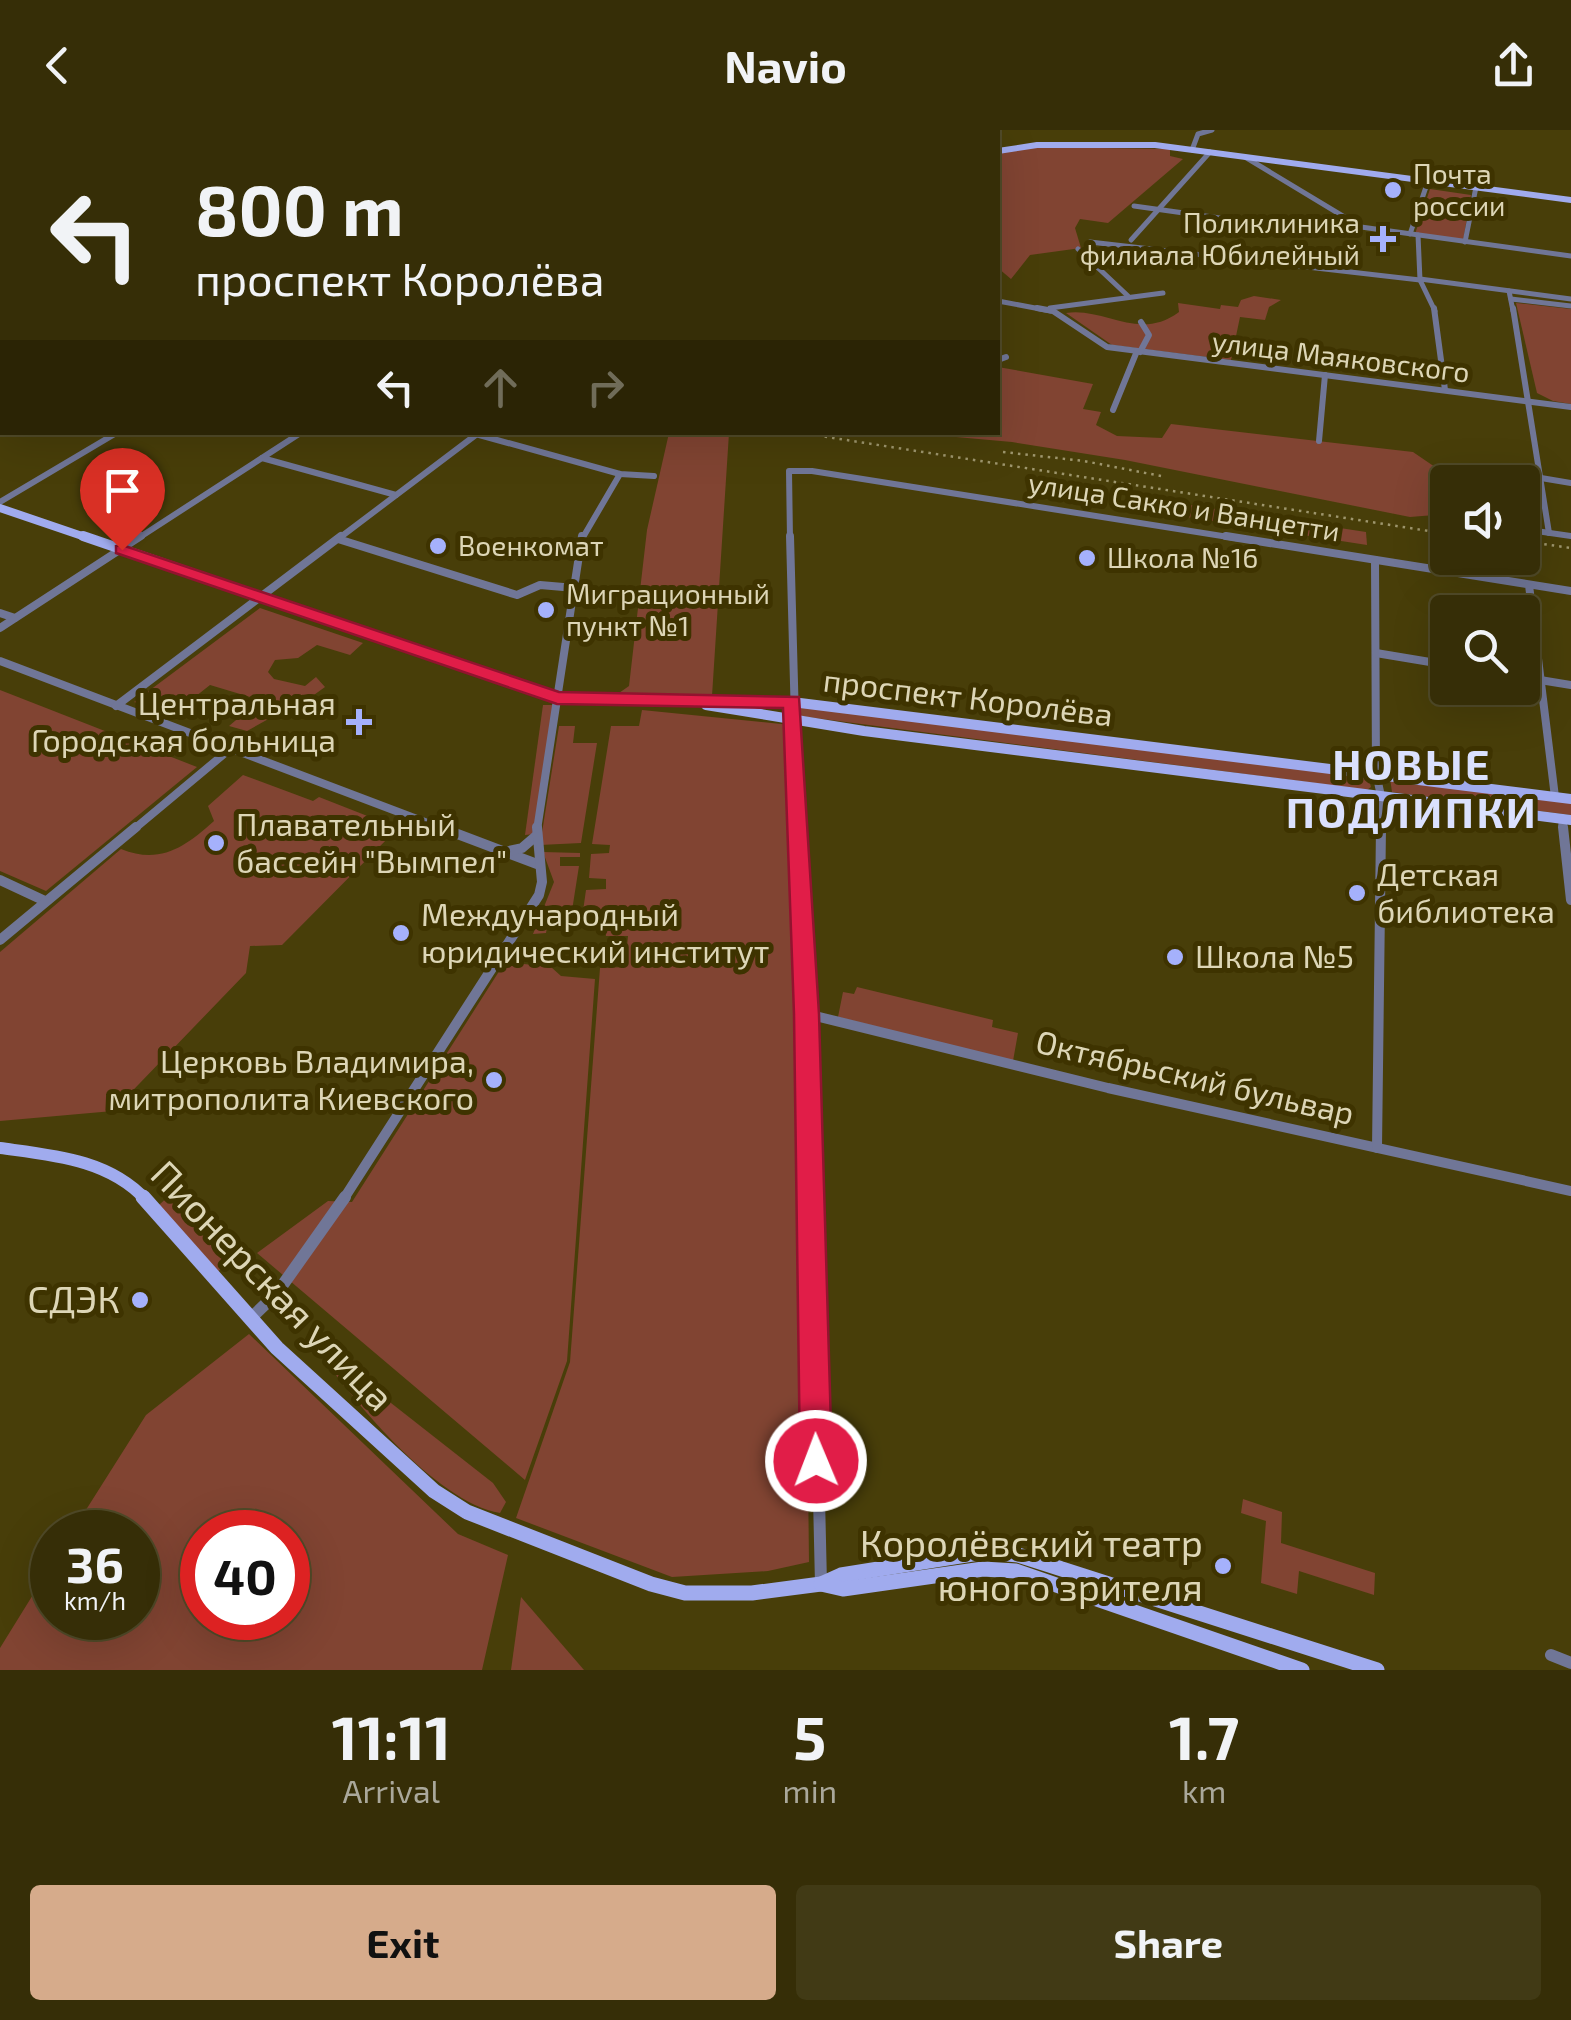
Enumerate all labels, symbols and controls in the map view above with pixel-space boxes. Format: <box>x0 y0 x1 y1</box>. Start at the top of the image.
icon: back <box>30 38 85 93</box>
text: Navio <box>724 38 847 92</box>
icon: share <box>1486 38 1541 93</box>
place label: Почта россии <box>1413 156 1506 222</box>
text: 800 m <box>195 166 404 250</box>
icon: left <box>30 170 160 300</box>
marker: Почта россии <box>1382 179 1404 201</box>
place label: Поликлиника филиала Юбилейный <box>1080 205 1360 271</box>
marker: Поликлиника филиала Юбилейный <box>1370 226 1396 252</box>
text: проспект Королёва <box>195 251 605 305</box>
street label: улица Маяковского <box>1210 323 1472 389</box>
icon: left <box>368 360 423 415</box>
icon: ahead <box>473 360 528 415</box>
icon: right <box>578 360 633 415</box>
pin <box>80 448 165 551</box>
icon: arrive <box>95 463 150 518</box>
street label: улица Сакко и Ванцетти <box>1026 465 1342 547</box>
map controls <box>1430 465 1540 705</box>
button: sound <box>1430 465 1540 575</box>
place label: Военкомат <box>458 528 604 562</box>
marker: Военкомат <box>427 535 449 557</box>
place label: Школа №16 <box>1107 540 1258 574</box>
marker: Школа №16 <box>1076 547 1098 569</box>
place label: Миграционный пункт №1 <box>566 576 770 642</box>
button: search <box>1430 595 1540 705</box>
marker: Миграционный пункт №1 <box>535 599 557 621</box>
street label: проспект Королёва <box>821 659 1115 733</box>
place label: Центральная Городская больница <box>31 683 336 758</box>
marker: Центральная Городская больница <box>346 709 372 735</box>
district label: НОВЫЕ ПОДЛИПКИ <box>1286 738 1538 836</box>
place label: Плавательный бассейн "Вымпел" <box>236 804 507 879</box>
marker: Плавательный бассейн "Вымпел" <box>205 832 227 854</box>
place label: Детская библиотека <box>1377 854 1555 929</box>
marker: Детская библиотека <box>1346 882 1368 904</box>
place label: Международный юридический институт <box>421 894 769 970</box>
marker: Международный юридический институт <box>390 922 412 944</box>
place label: Школа №5 <box>1195 936 1354 974</box>
marker: Школа №5 <box>1164 946 1186 968</box>
street label: Октябрьский бульвар <box>1032 1021 1358 1132</box>
place label: Церковь Владимира, митрополита Киевского <box>108 1041 474 1116</box>
marker: Церковь Владимира, митрополита Киевского <box>483 1069 505 1091</box>
street label: Пионерская улица <box>142 1150 404 1419</box>
place label: СДЭК <box>27 1275 120 1321</box>
marker: СДЭК <box>129 1289 151 1311</box>
position arrow <box>764 1409 868 1513</box>
speed limit sign: 40 <box>180 1510 310 1640</box>
place label: Королёвский театр юного зрителя <box>860 1519 1203 1609</box>
text: 36 <box>66 1533 124 1593</box>
marker: Королёвский театр юного зрителя <box>1212 1555 1234 1577</box>
text: km/h <box>64 1585 126 1615</box>
text: 11:11 <box>332 1700 451 1772</box>
text: 5 <box>793 1700 826 1772</box>
text: 1.7 <box>1169 1700 1239 1772</box>
text: Arrival <box>343 1771 440 1809</box>
text: min <box>783 1771 837 1809</box>
text: km <box>1182 1771 1226 1809</box>
button: Exit <box>30 1885 776 2000</box>
button: Share <box>796 1885 1541 2000</box>

